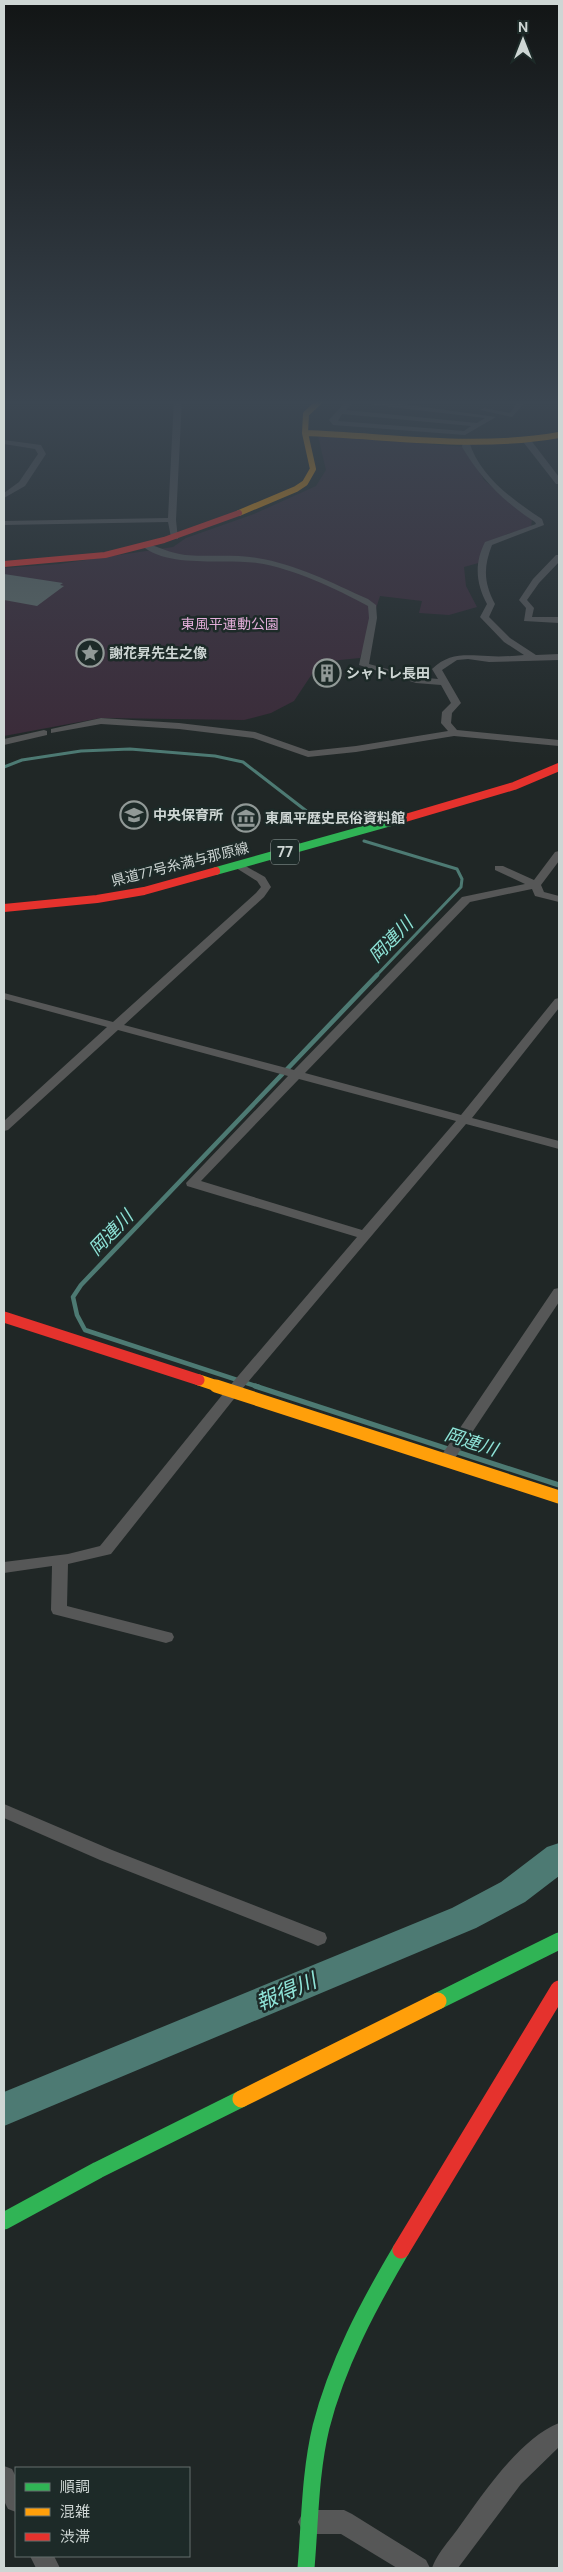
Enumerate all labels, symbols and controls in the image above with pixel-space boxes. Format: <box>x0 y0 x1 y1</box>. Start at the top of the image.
north arrow <box>498 15 548 65</box>
text: N <box>518 18 528 36</box>
park label: 東風平運動公園 <box>181 615 279 633</box>
place icon: 謝花昇先生之像 <box>75 638 105 668</box>
place label: 謝花昇先生之像 <box>109 644 207 662</box>
building icon: シャトレ長田 <box>312 658 342 688</box>
place label: シャトレ長田 <box>346 664 430 682</box>
school or university icon: 中央保育所 <box>119 800 149 830</box>
museum icon: 東風平歴史民俗資料館 <box>231 803 261 833</box>
place label: 中央保育所 <box>153 806 223 824</box>
place label: 東風平歴史民俗資料館 <box>265 809 405 827</box>
street label: 県道77号糸満与那原線 <box>109 838 251 890</box>
road number: 77 <box>271 840 299 864</box>
water label: 岡連川 <box>364 911 420 968</box>
water label: 岡連川 <box>84 1204 140 1261</box>
water label: 岡連川 <box>442 1422 502 1462</box>
water label: 報得川 <box>252 1966 322 2017</box>
legend <box>15 2467 190 2557</box>
text: 順調 <box>60 2477 90 2497</box>
text: 混雑 <box>60 2502 90 2522</box>
text: 渋滞 <box>60 2527 90 2547</box>

